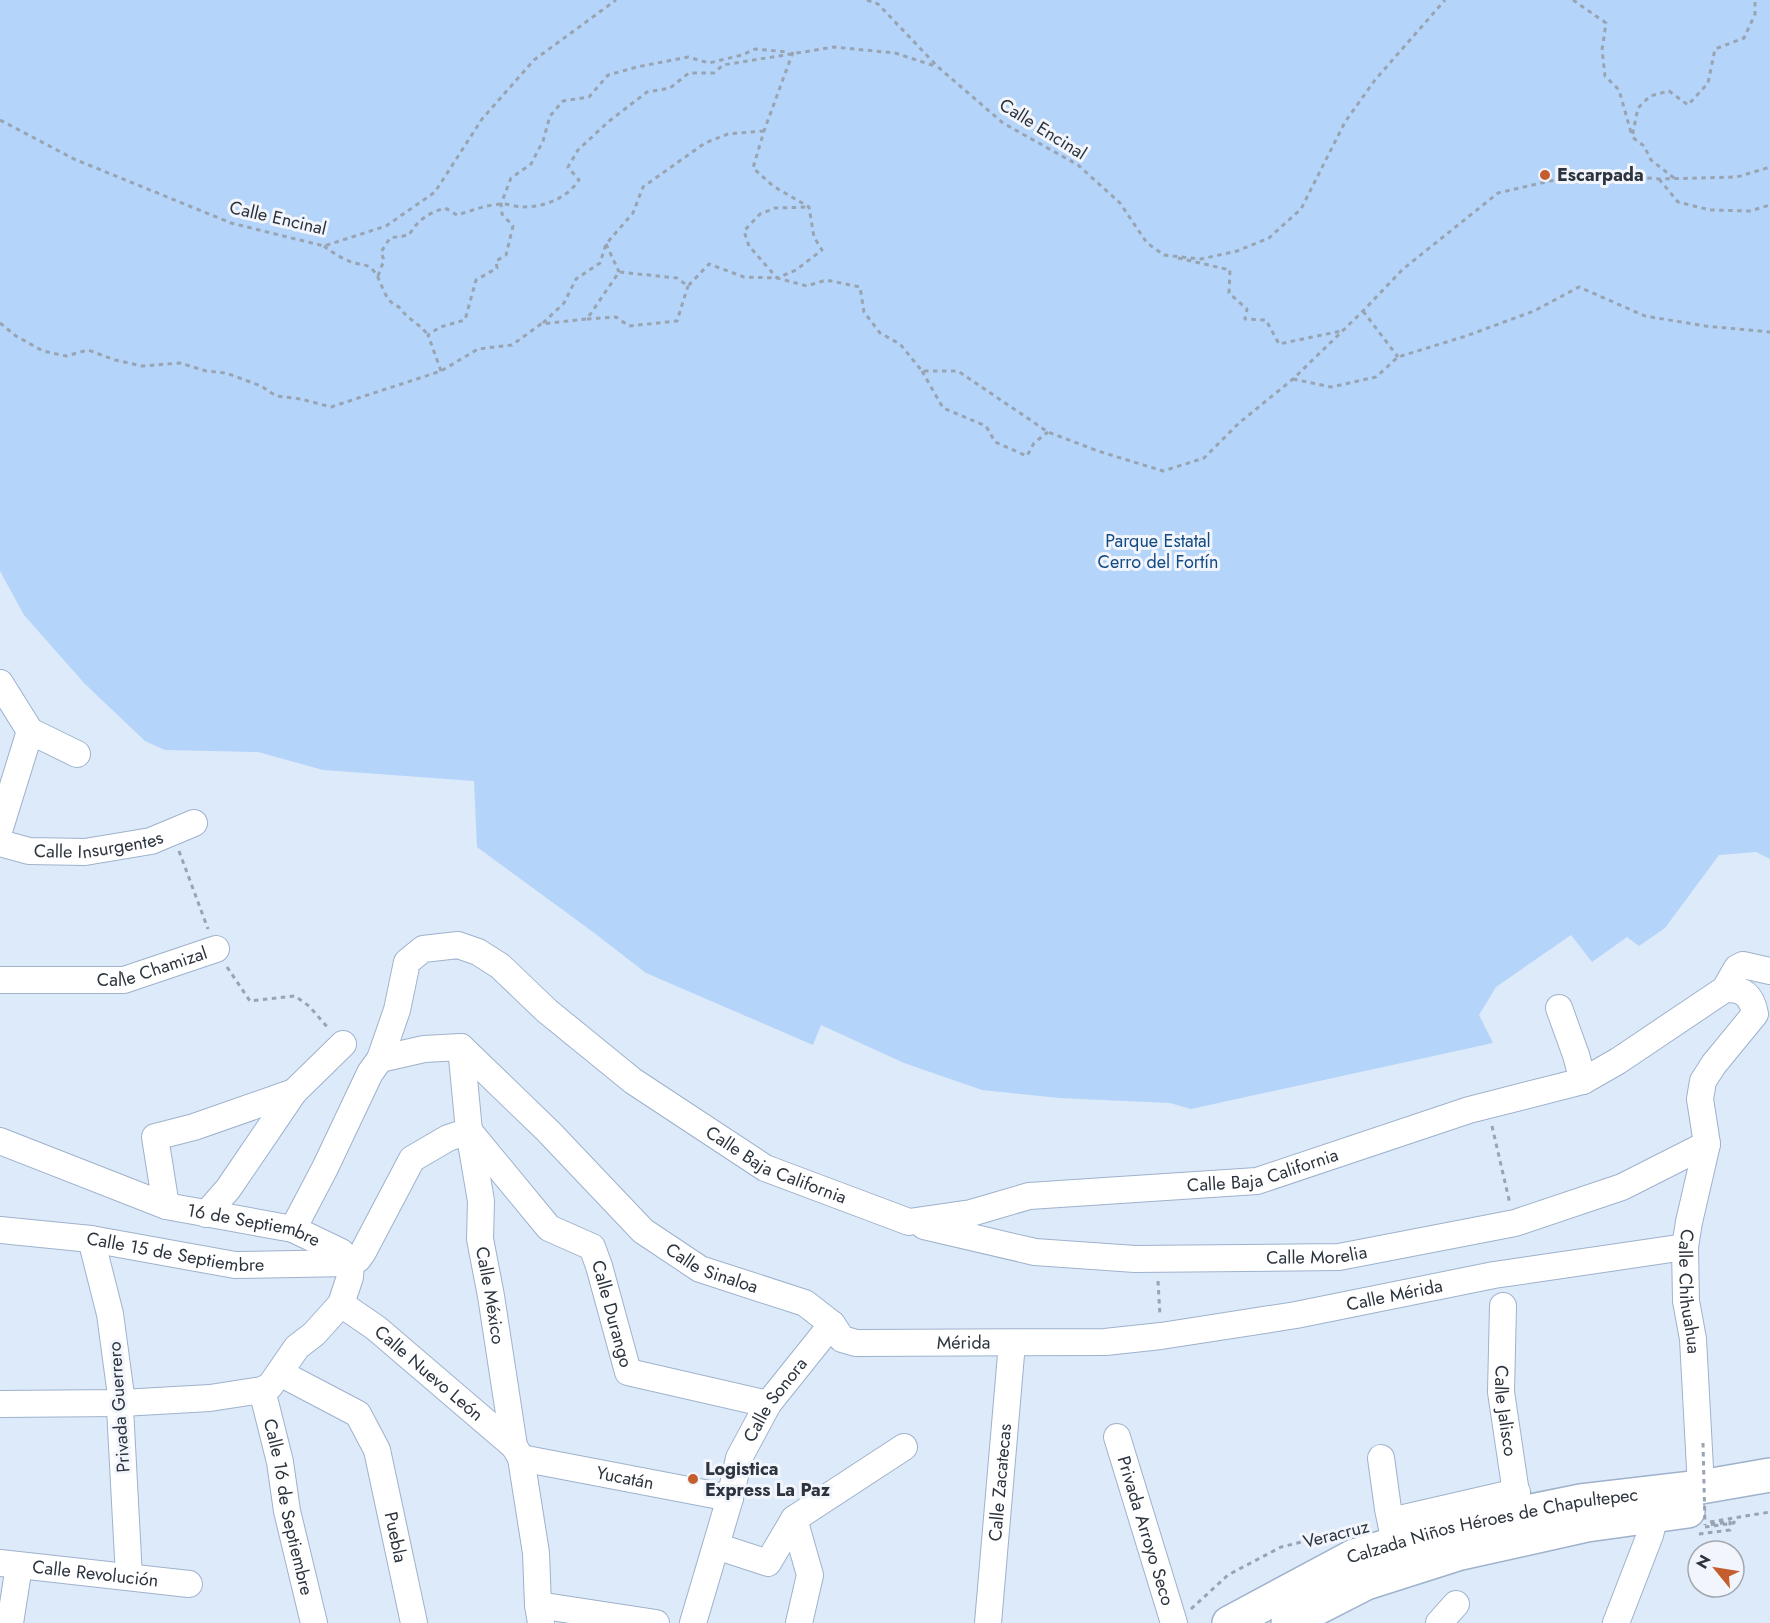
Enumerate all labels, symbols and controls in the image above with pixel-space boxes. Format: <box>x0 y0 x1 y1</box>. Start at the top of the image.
street label: Calle Encinal <box>994 92 1092 166</box>
place label: Escarpada <box>1557 162 1644 188</box>
marker: Escarpada <box>1538 168 1552 182</box>
street label: Calle Encinal <box>227 194 329 242</box>
park label: Parque Estatal Cerro del Fortín <box>1098 528 1218 575</box>
street label: Calle Insurgentes <box>34 824 167 865</box>
street label: Calle Chamizal <box>97 940 211 993</box>
street label: Calle Baja California <box>700 1119 850 1210</box>
street label: Calle Baja California <box>1186 1142 1342 1199</box>
street label: 16 de Septiembre <box>185 1197 324 1253</box>
street label: Calle 15 de Septiembre <box>84 1225 264 1278</box>
street label: Calle Chihuahua <box>1672 1227 1707 1355</box>
street label: Calle Sinaloa <box>660 1237 761 1300</box>
street label: Calle Morelia <box>1266 1239 1369 1271</box>
street label: Calle México <box>469 1245 511 1346</box>
street label: Calle Durango <box>585 1257 639 1371</box>
street label: Calle Mérida <box>1344 1273 1445 1318</box>
street label: Calle Nuevo León <box>369 1319 489 1427</box>
street label: Mérida <box>937 1329 990 1356</box>
street label: Privada Guerrero <box>101 1341 137 1473</box>
street label: Calle Sonora <box>737 1352 813 1447</box>
street label: Calle Jalisco <box>1488 1365 1523 1458</box>
street label: Calle 16 de Septiembre <box>257 1416 320 1598</box>
street label: Calle Zacatecas <box>982 1423 1018 1542</box>
street label: Privada Arroyo Seco <box>1111 1453 1181 1609</box>
place label: Logistica Express La Paz <box>705 1456 831 1503</box>
street label: Yucatán <box>594 1460 656 1496</box>
marker: Logistica Express La Paz <box>686 1472 700 1486</box>
street label: Calzada Niños Héroes de Chapultepec <box>1342 1481 1639 1571</box>
street label: Puebla <box>378 1509 414 1565</box>
street label: Veracruz <box>1300 1513 1372 1555</box>
north arrow <box>1686 1539 1746 1599</box>
text: N <box>1690 1550 1717 1573</box>
street label: Calle Revolución <box>31 1554 160 1594</box>

